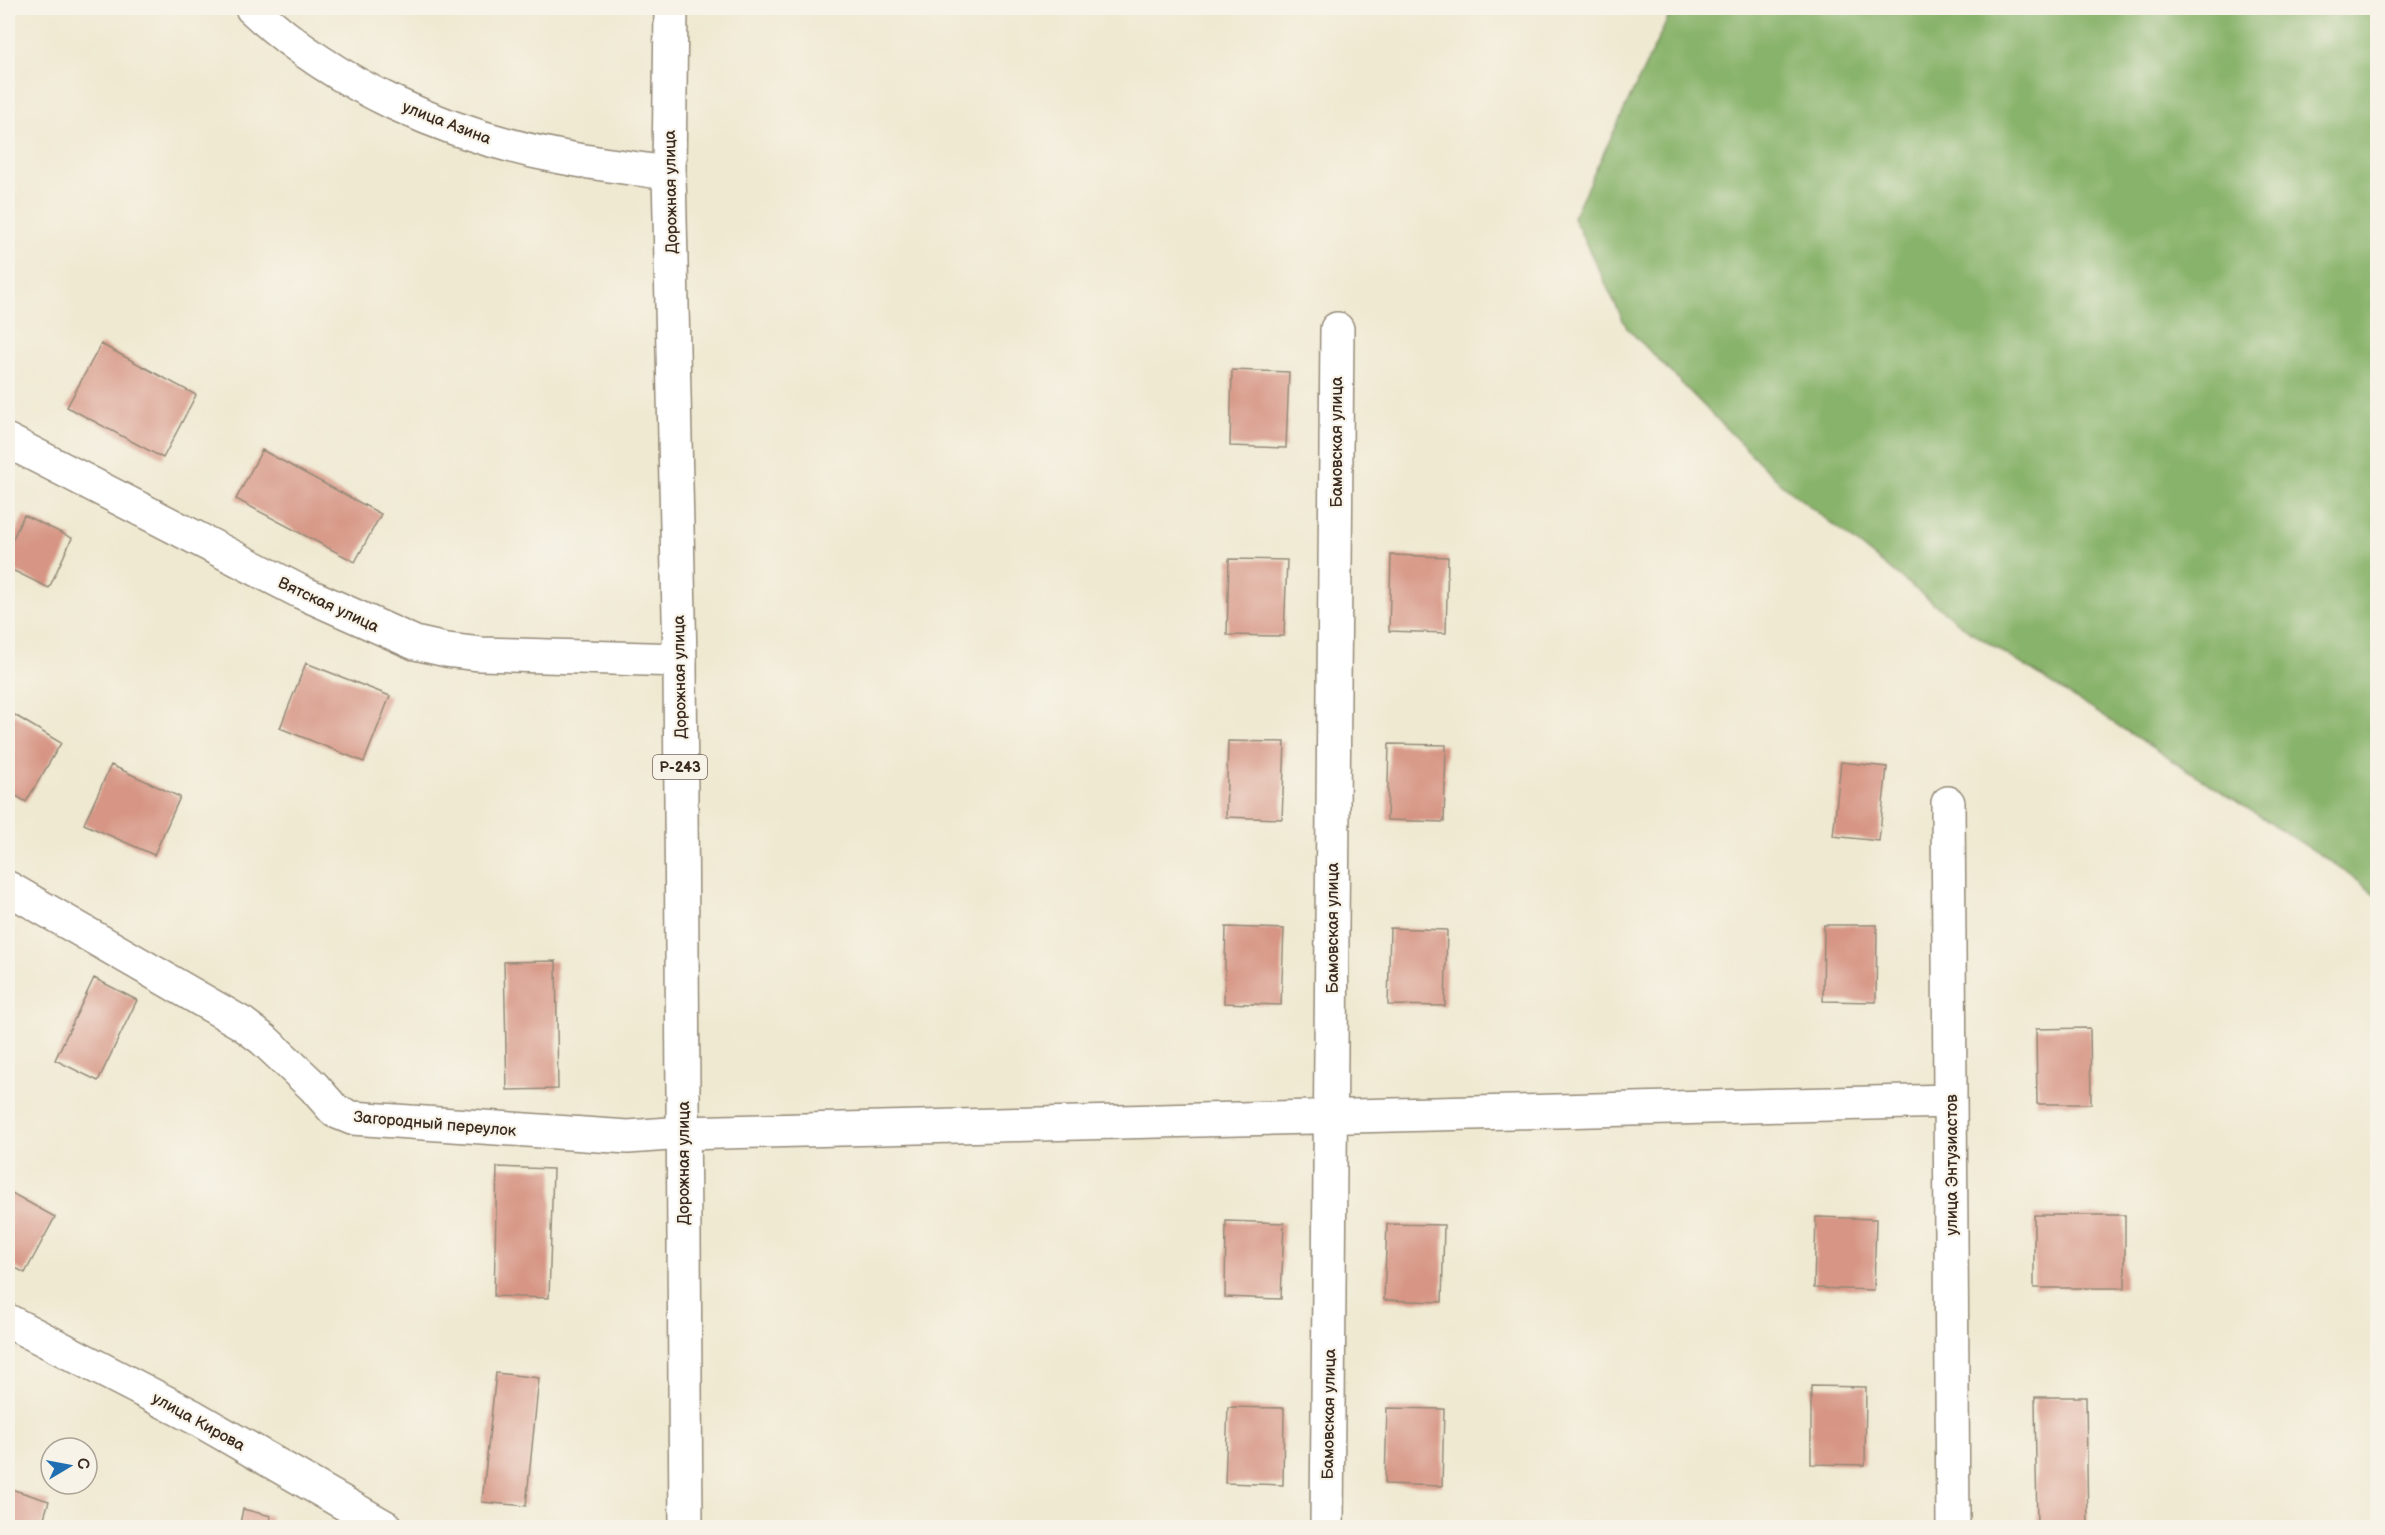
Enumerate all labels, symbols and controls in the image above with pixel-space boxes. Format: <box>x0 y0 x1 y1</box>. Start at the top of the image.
street label: улица Азина <box>399 98 494 149</box>
street label: Дорожная улица <box>661 129 682 254</box>
street label: Бамовская улица <box>1328 376 1347 507</box>
street label: Вятская улица <box>275 574 382 637</box>
street label: Дорожная улица <box>670 614 691 739</box>
road number: Р-243 <box>653 755 707 779</box>
street label: Бамовская улица <box>1324 862 1343 993</box>
street label: улица Энтузиастов <box>1943 1094 1962 1236</box>
street label: Дорожная улица <box>675 1100 694 1225</box>
street label: Загородный переулок <box>353 1108 517 1141</box>
street label: Бамовская улица <box>1319 1348 1340 1480</box>
street label: улица Кирова <box>149 1389 248 1456</box>
north arrow <box>39 1436 99 1496</box>
text: С <box>72 1457 93 1471</box>

